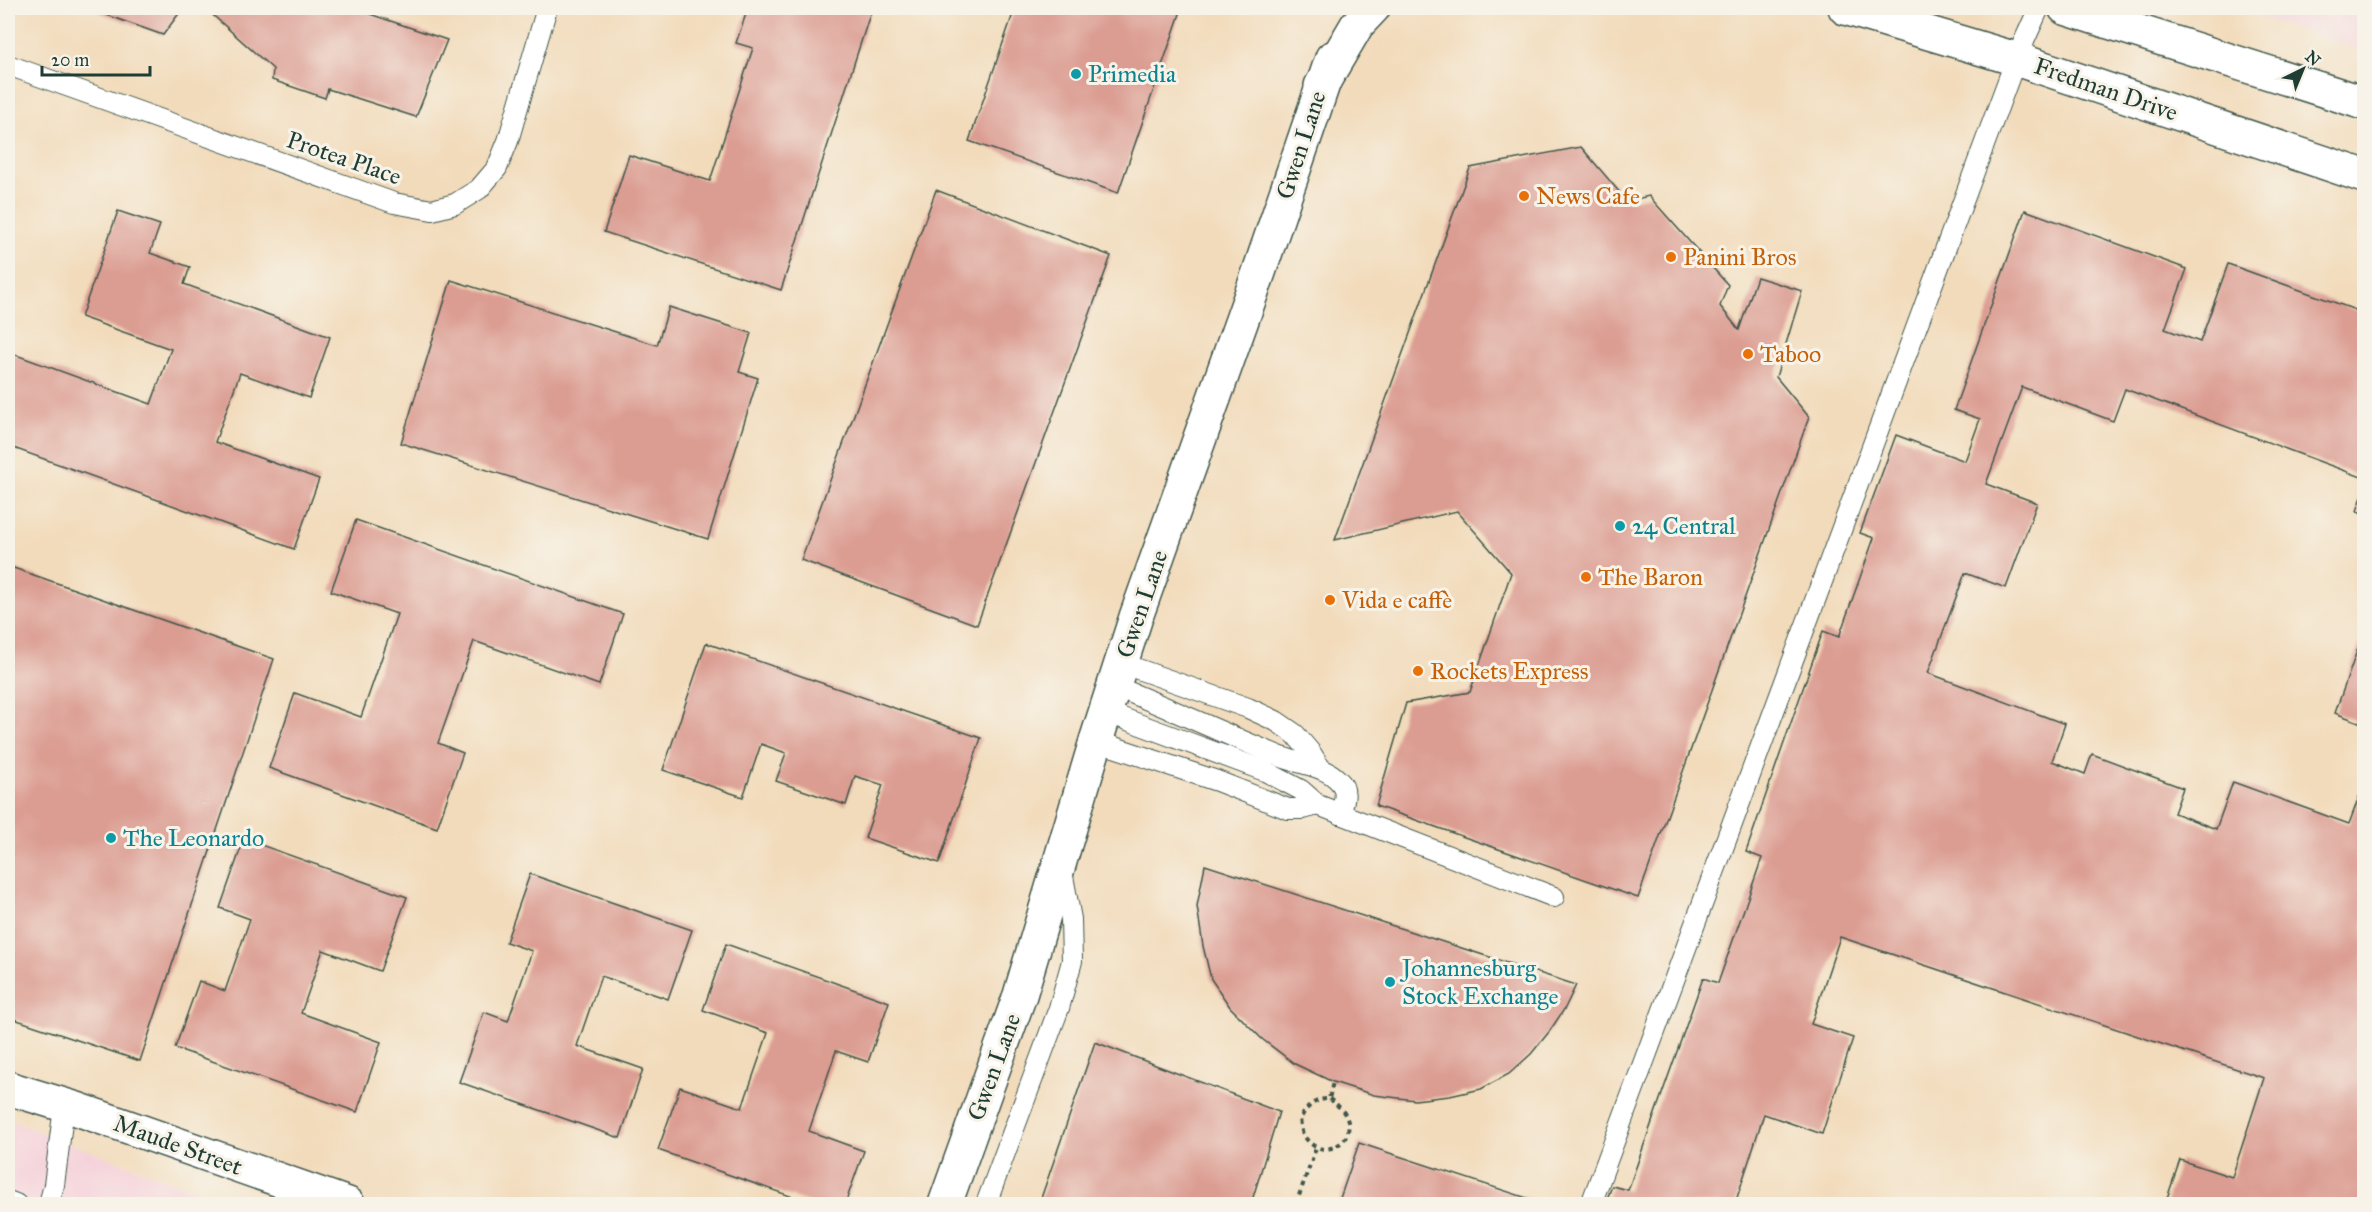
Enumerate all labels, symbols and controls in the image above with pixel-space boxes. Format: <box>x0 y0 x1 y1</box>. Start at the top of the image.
scale bar <box>42 39 150 77</box>
north arrow <box>2273 39 2333 99</box>
text: N <box>2301 47 2325 70</box>
text: 20 m <box>51 49 89 71</box>
street label: Fredman Drive <box>2030 50 2182 128</box>
place label: Primedia <box>1088 59 1177 89</box>
marker: Primedia <box>1069 67 1083 81</box>
street label: Gwen Lane <box>1269 87 1333 203</box>
street label: Protea Place <box>283 124 405 192</box>
place label: News Cafe <box>1536 181 1640 211</box>
marker: News Cafe <box>1517 189 1531 203</box>
place label: Panini Bros <box>1683 242 1796 272</box>
marker: Panini Bros <box>1664 250 1678 264</box>
place label: Taboo <box>1760 339 1821 369</box>
marker: Taboo <box>1741 347 1755 361</box>
place label: 24 Central <box>1632 511 1736 541</box>
marker: 24 Central <box>1613 519 1627 533</box>
street label: Gwen Lane <box>1110 546 1174 662</box>
place label: The Baron <box>1598 562 1703 592</box>
marker: The Baron <box>1579 570 1593 584</box>
place label: Vida e caffè <box>1341 585 1452 615</box>
marker: Vida e caffè <box>1323 593 1337 607</box>
place label: Rockets Express <box>1430 656 1589 686</box>
marker: Rockets Express <box>1411 664 1425 678</box>
place label: The Leonardo <box>123 823 264 853</box>
marker: The Leonardo <box>104 831 118 845</box>
place label: Johannesburg Stock Exchange <box>1399 953 1558 1011</box>
marker: Johannesburg Stock Exchange <box>1383 975 1397 989</box>
street label: Gwen Lane <box>961 1009 1027 1125</box>
street label: Maude Street <box>110 1108 247 1182</box>

